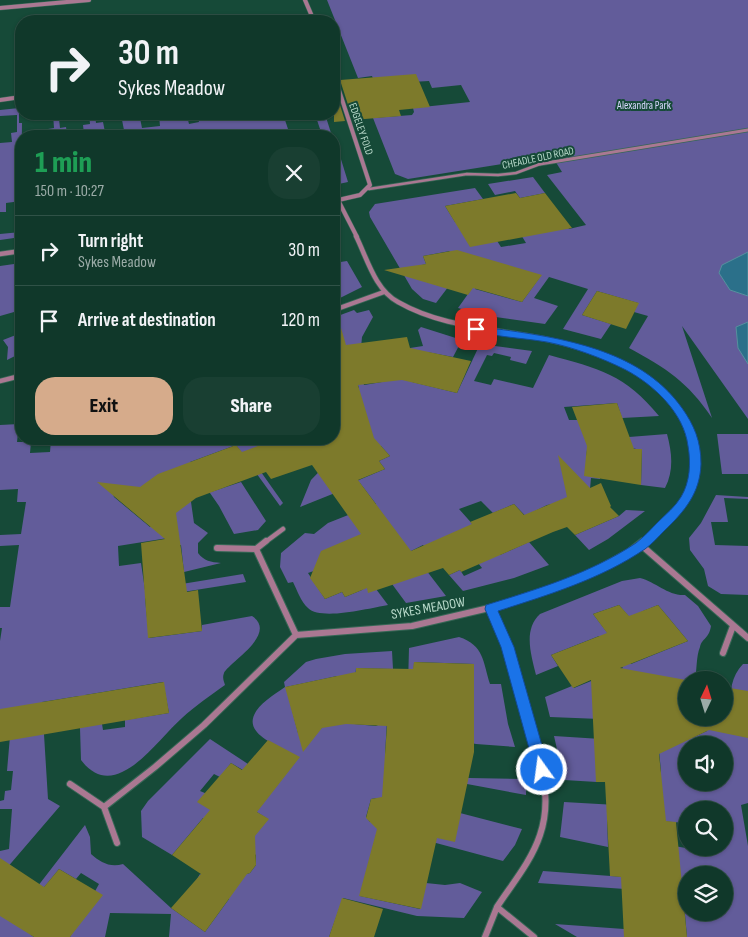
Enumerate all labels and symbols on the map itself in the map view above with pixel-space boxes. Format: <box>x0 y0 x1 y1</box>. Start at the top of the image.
park label: Alexandra Park <box>616 99 672 112</box>
street label: EDGELEY FOLD <box>346 101 376 157</box>
street label: CHEADLE OLD ROAD <box>501 144 575 172</box>
pin <box>455 308 497 350</box>
street label: SYKES MEADOW <box>390 593 466 623</box>
north arrow <box>678 671 732 726</box>
position arrow <box>515 743 567 795</box>

